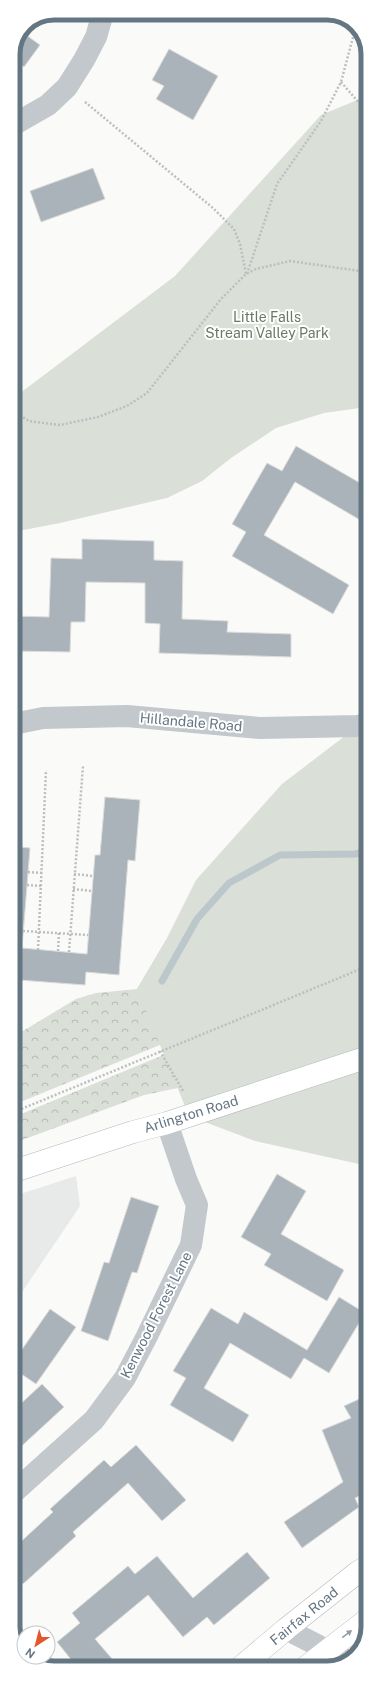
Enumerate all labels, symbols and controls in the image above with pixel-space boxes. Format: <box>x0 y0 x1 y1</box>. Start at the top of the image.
park label: Little Falls Stream Valley Park <box>205 309 329 341</box>
street label: Hillandale Road <box>139 710 243 734</box>
street label: Arlington Road <box>142 1092 240 1136</box>
street label: Kenwood Forest Lane <box>117 1249 195 1381</box>
street label: Fairfax Road <box>267 1584 341 1648</box>
north arrow <box>16 1625 56 1665</box>
one-way arrow <box>342 1630 353 1638</box>
text: N <box>23 1646 37 1660</box>

